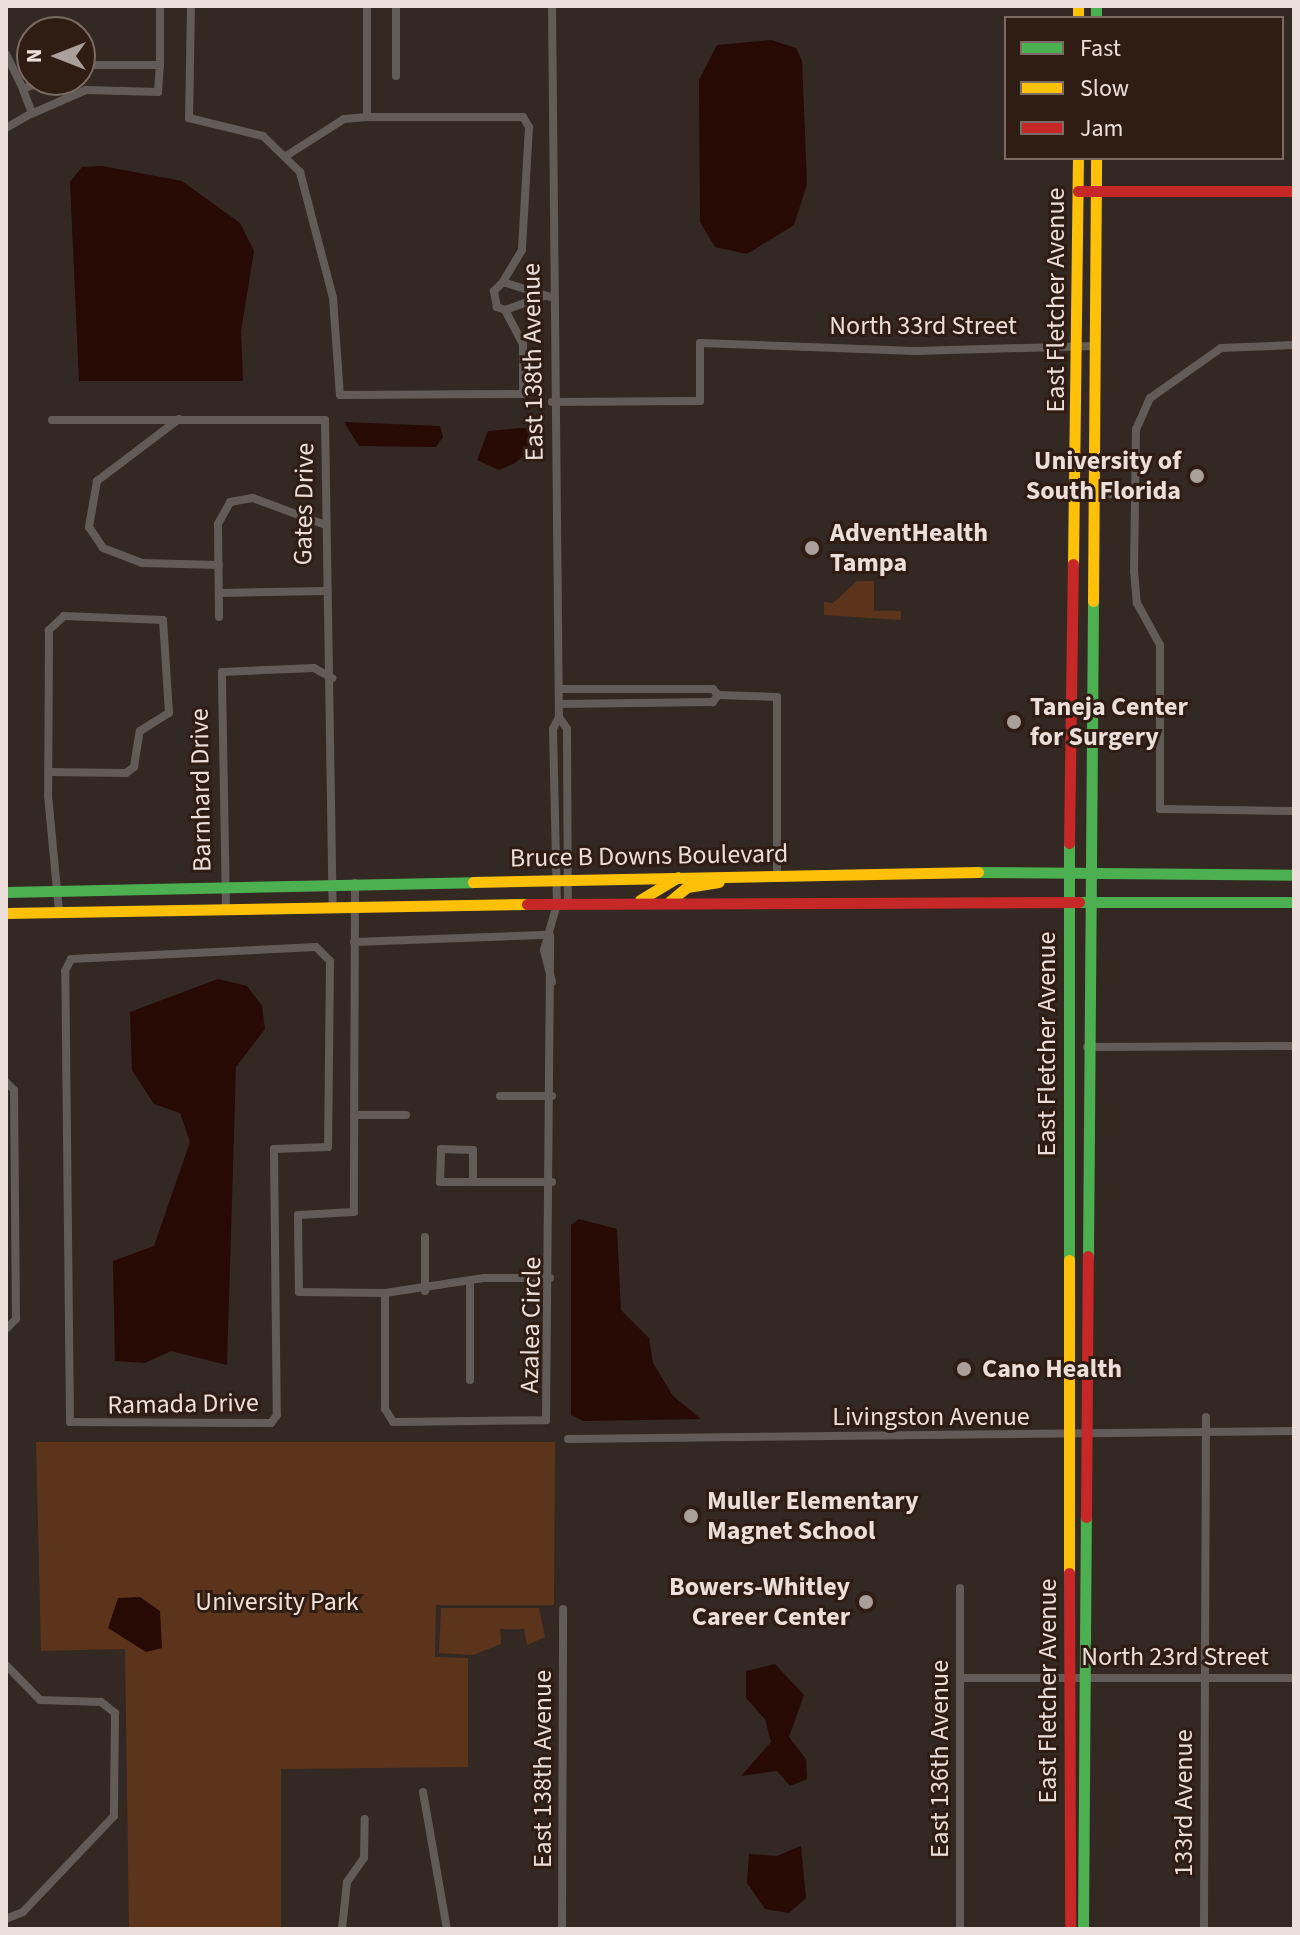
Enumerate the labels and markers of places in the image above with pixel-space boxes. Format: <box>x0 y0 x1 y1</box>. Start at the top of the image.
place label: University of South Florida <box>1026 445 1181 506</box>
marker: University of South Florida <box>1188 467 1206 485</box>
place label: AdventHealth Tampa <box>830 517 988 578</box>
marker: AdventHealth Tampa <box>801 537 823 559</box>
place label: Taneja Center for Surgery <box>1030 691 1188 752</box>
marker: Taneja Center for Surgery <box>1005 713 1023 731</box>
place label: Cano Health <box>982 1353 1122 1385</box>
marker: Cano Health <box>953 1358 975 1380</box>
place label: Muller Elementary Magnet School <box>707 1485 918 1546</box>
marker: Muller Elementary Magnet School <box>682 1507 700 1525</box>
place label: Bowers-Whitley Career Center <box>669 1571 850 1632</box>
marker: Bowers-Whitley Career Center <box>857 1593 875 1611</box>

